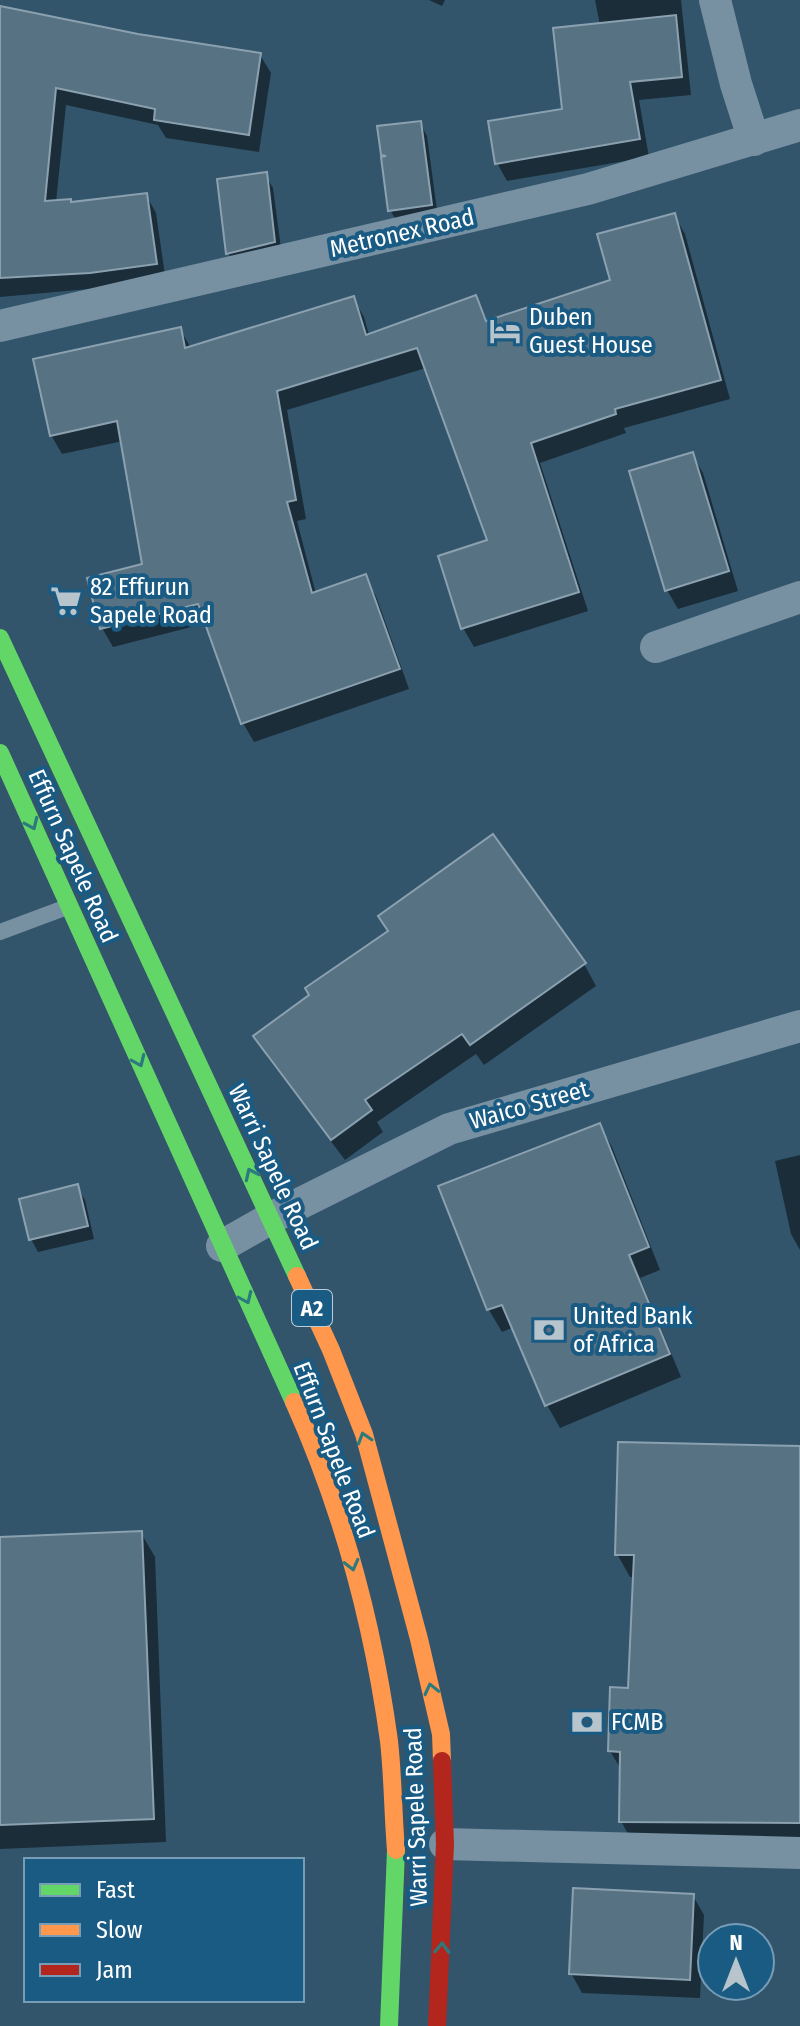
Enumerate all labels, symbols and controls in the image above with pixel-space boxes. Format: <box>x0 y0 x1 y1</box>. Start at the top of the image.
street label: Metronex Road <box>327 203 477 263</box>
place label: Duben Guest House <box>529 303 653 359</box>
hotel icon: Duben Guest House <box>488 314 522 348</box>
place label: 82 Effurun Sapele Road <box>90 573 212 629</box>
supermarket icon: 82 Effurun Sapele Road <box>49 584 83 618</box>
street label: Effurn Sapele Road <box>22 765 124 947</box>
one-way arrow <box>22 816 38 830</box>
one-way arrow <box>129 1053 145 1067</box>
street label: Waico Street <box>466 1075 592 1135</box>
street label: Warri Sapele Road <box>222 1080 324 1254</box>
one-way arrow <box>245 1167 261 1182</box>
one-way arrow <box>236 1290 252 1304</box>
road number: A2 <box>292 1290 332 1326</box>
place label: United Bank of Africa <box>573 1302 693 1358</box>
bank icon: United Bank of Africa <box>532 1313 566 1347</box>
street label: Effurn Sapele Road <box>288 1358 380 1542</box>
one-way arrow <box>358 1432 374 1446</box>
one-way arrow <box>343 1558 360 1572</box>
one-way arrow <box>423 1683 440 1697</box>
bank icon: FCMB <box>570 1705 604 1739</box>
place label: FCMB <box>611 1708 663 1736</box>
street label: Warri Sapele Road <box>399 1727 433 1907</box>
legend <box>24 1858 304 2002</box>
text: Fast <box>96 1876 135 1904</box>
text: Slow <box>96 1916 143 1944</box>
north arrow <box>696 1922 776 2002</box>
text: N <box>729 1929 743 1956</box>
one-way arrow <box>433 1941 450 1954</box>
text: Jam <box>96 1956 133 1984</box>

